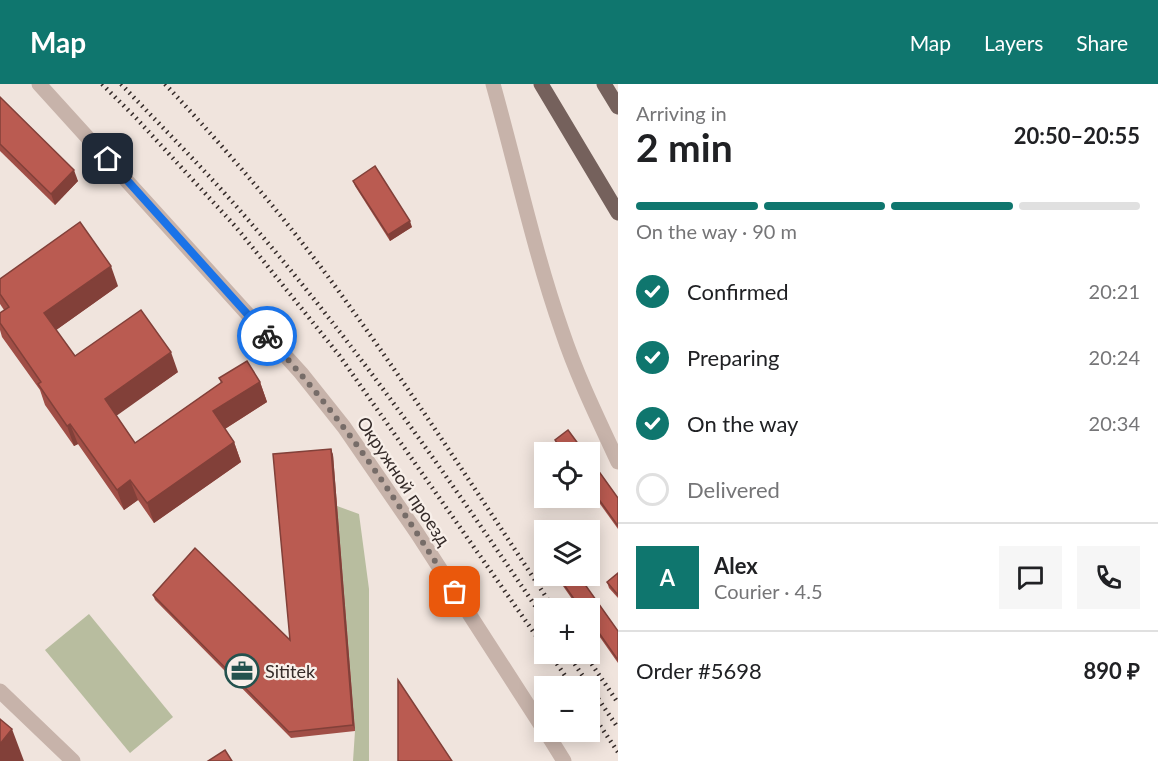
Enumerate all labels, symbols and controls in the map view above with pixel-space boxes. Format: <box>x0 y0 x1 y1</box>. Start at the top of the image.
text: Map <box>30 25 86 59</box>
text: Map <box>910 30 951 55</box>
text: Layers <box>984 30 1043 55</box>
text: Share <box>1076 30 1128 55</box>
text: Arriving in <box>636 101 727 125</box>
text: 20:50–20:55 <box>1014 122 1140 149</box>
text: 2 min <box>636 124 733 170</box>
pin <box>82 133 133 184</box>
icon: home <box>91 142 124 175</box>
text: On the way · 90 m <box>636 219 797 243</box>
icon: check <box>636 275 669 308</box>
text: Confirmed <box>687 278 789 305</box>
text: 20:21 <box>1089 279 1140 303</box>
courier <box>237 306 297 366</box>
icon: bike <box>251 320 284 353</box>
icon: check <box>636 341 669 374</box>
text: Preparing <box>687 344 779 371</box>
text: 20:24 <box>1089 345 1140 369</box>
icon: check <box>636 407 669 440</box>
text: On the way <box>687 410 798 437</box>
text: 20:34 <box>1089 411 1140 435</box>
street label: Окружной проезд <box>353 412 455 550</box>
map controls <box>534 442 600 742</box>
button: locate <box>534 442 600 508</box>
text: Delivered <box>687 476 780 503</box>
button: layers <box>534 520 600 586</box>
button: chat <box>999 546 1062 609</box>
button: phone <box>1077 546 1140 609</box>
text: Alex <box>714 552 758 579</box>
text: A <box>660 564 675 591</box>
pin <box>429 566 480 617</box>
icon: bag <box>438 575 471 608</box>
text: Courier · 4.5 <box>714 579 823 603</box>
button: + <box>534 598 600 664</box>
office icon: Sititek <box>224 653 260 689</box>
text: Order #5698 <box>636 657 762 684</box>
text: 890 ₽ <box>1084 657 1140 684</box>
place label: Sititek <box>265 660 316 682</box>
button: − <box>534 676 600 742</box>

